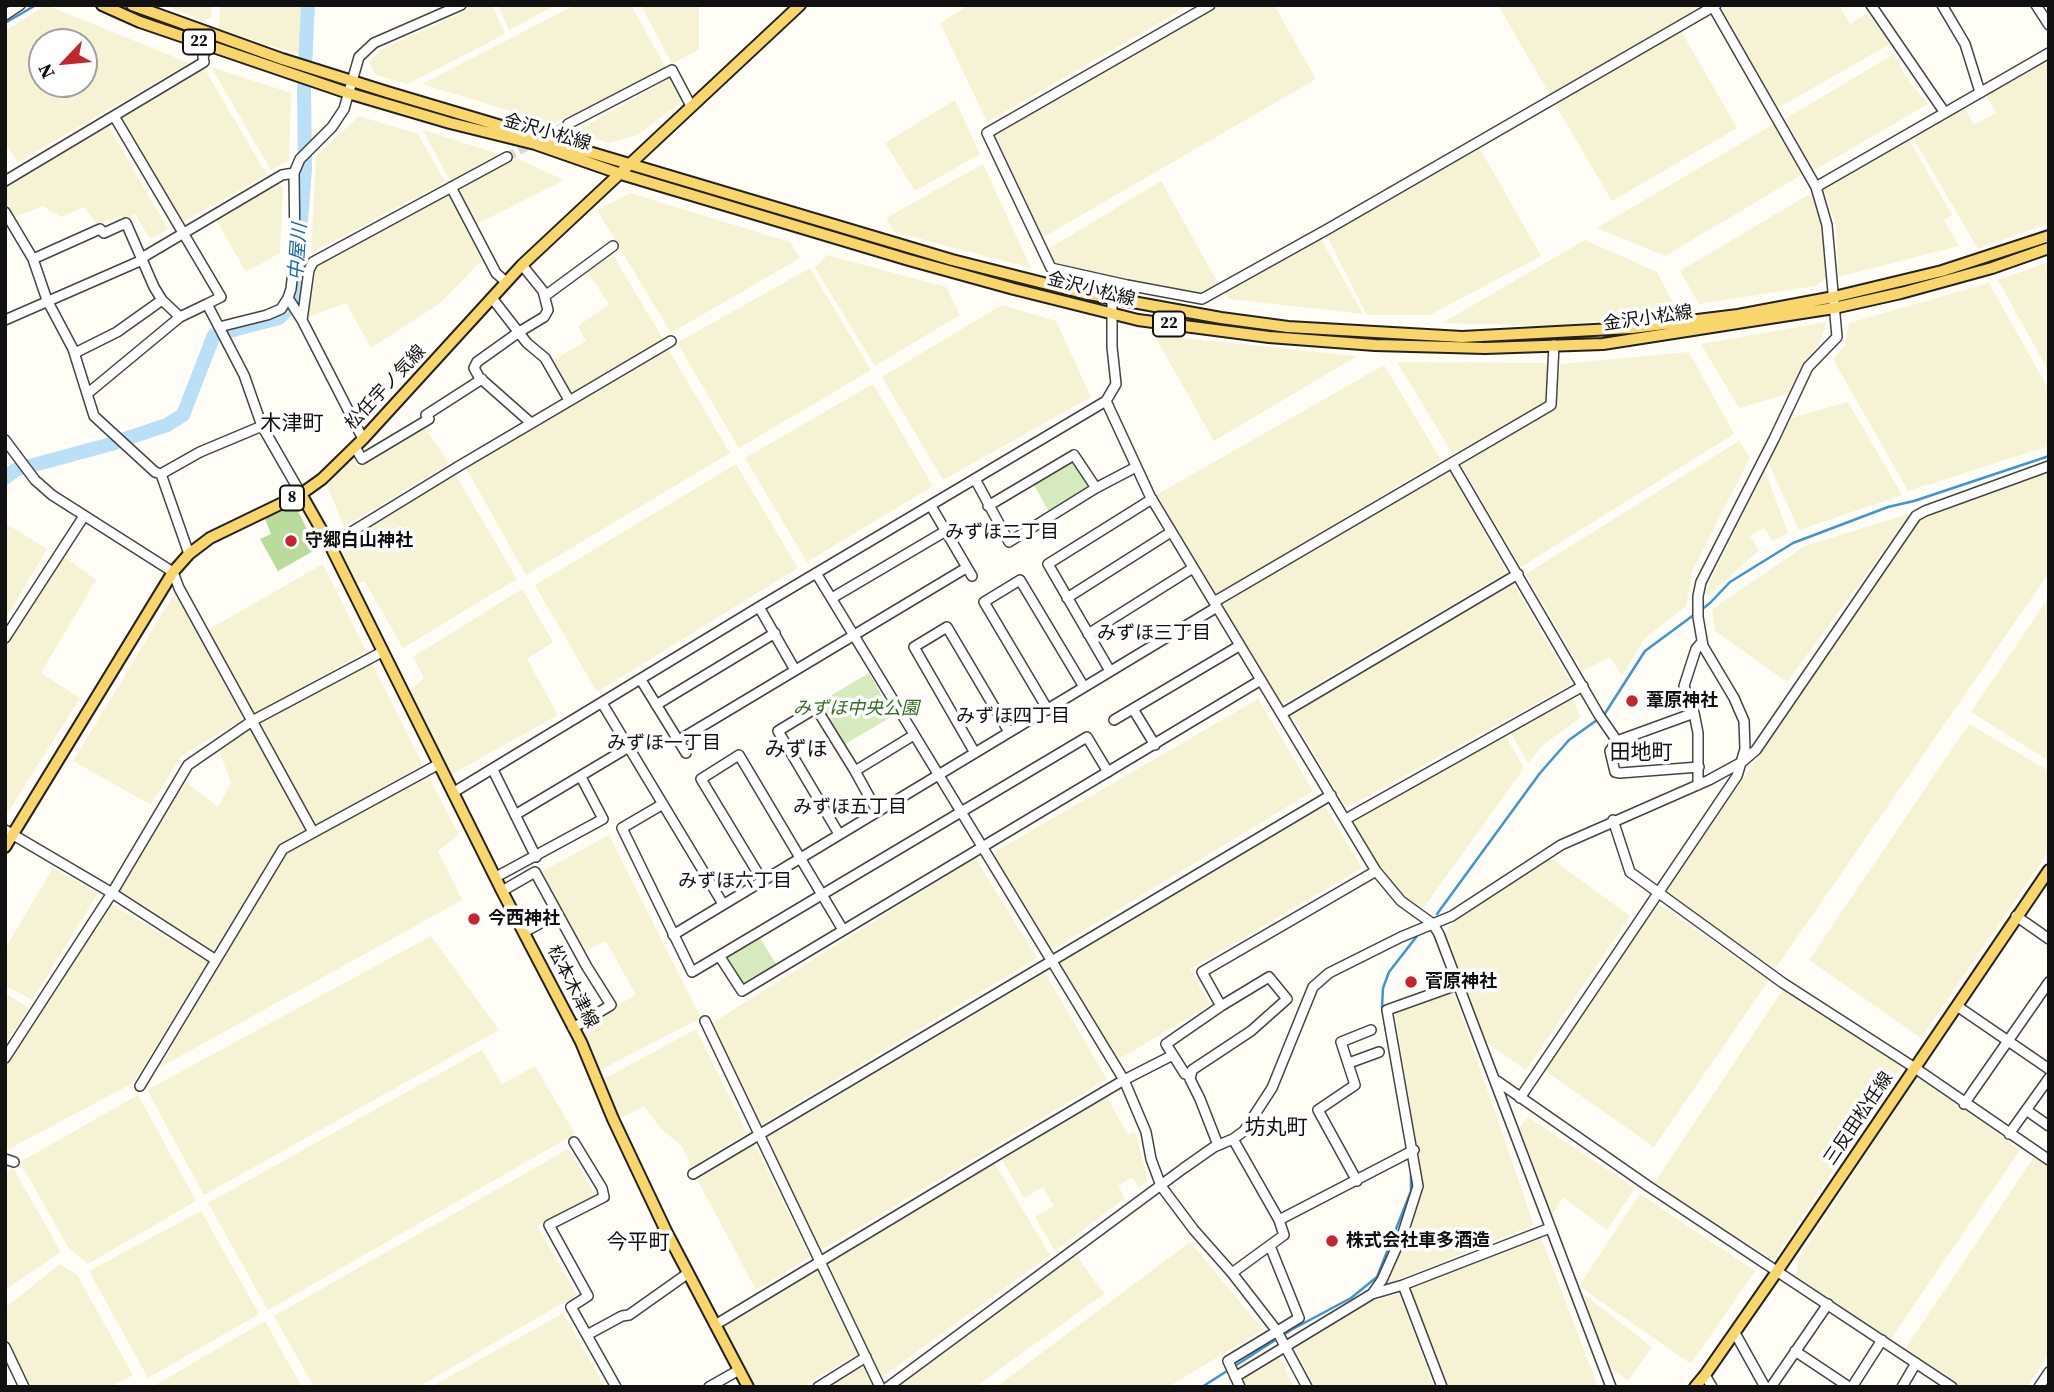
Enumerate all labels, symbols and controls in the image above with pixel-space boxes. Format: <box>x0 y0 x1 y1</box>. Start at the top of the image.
north arrow <box>28 28 98 98</box>
road number: 22 <box>183 30 215 54</box>
text: N <box>31 59 61 83</box>
street label: 金沢小松線 <box>501 110 593 156</box>
water label: 中屋川 <box>286 223 312 281</box>
street label: 金沢小松線 <box>1045 269 1137 311</box>
street label: 金沢小松線 <box>1602 302 1694 336</box>
road number: 22 <box>1153 312 1185 336</box>
street label: 松任宇ノ気線 <box>341 341 431 435</box>
district label: 木津町 <box>261 412 323 438</box>
road number: 8 <box>280 485 304 510</box>
district label: みずほ二丁目 <box>945 522 1059 544</box>
place label: 守郷白山神社 <box>305 530 413 552</box>
marker: 守郷白山神社 <box>283 533 299 549</box>
district label: みずほ三丁目 <box>1097 623 1211 645</box>
place label: 葦原神社 <box>1646 690 1718 712</box>
marker: 葦原神社 <box>1624 693 1640 709</box>
park label: みずほ中央公園 <box>793 698 919 720</box>
district label: みずほ四丁目 <box>956 706 1070 728</box>
district label: みずほ一丁目 <box>607 733 721 755</box>
district label: みずほ <box>765 738 827 764</box>
district label: 田地町 <box>1610 741 1672 767</box>
district label: みずほ五丁目 <box>793 797 907 819</box>
district label: みずほ六丁目 <box>678 871 792 893</box>
place label: 今西神社 <box>488 908 560 930</box>
marker: 今西神社 <box>466 911 482 927</box>
street label: 松本木津線 <box>542 942 602 1032</box>
place label: 菅原神社 <box>1425 971 1497 993</box>
marker: 菅原神社 <box>1403 974 1419 990</box>
street label: 三反田松任線 <box>1820 1068 1898 1170</box>
district label: 坊丸町 <box>1245 1116 1307 1142</box>
place label: 株式会社車多酒造 <box>1346 1230 1490 1252</box>
district label: 今平町 <box>607 1231 669 1257</box>
marker: 株式会社車多酒造 <box>1324 1233 1340 1249</box>

